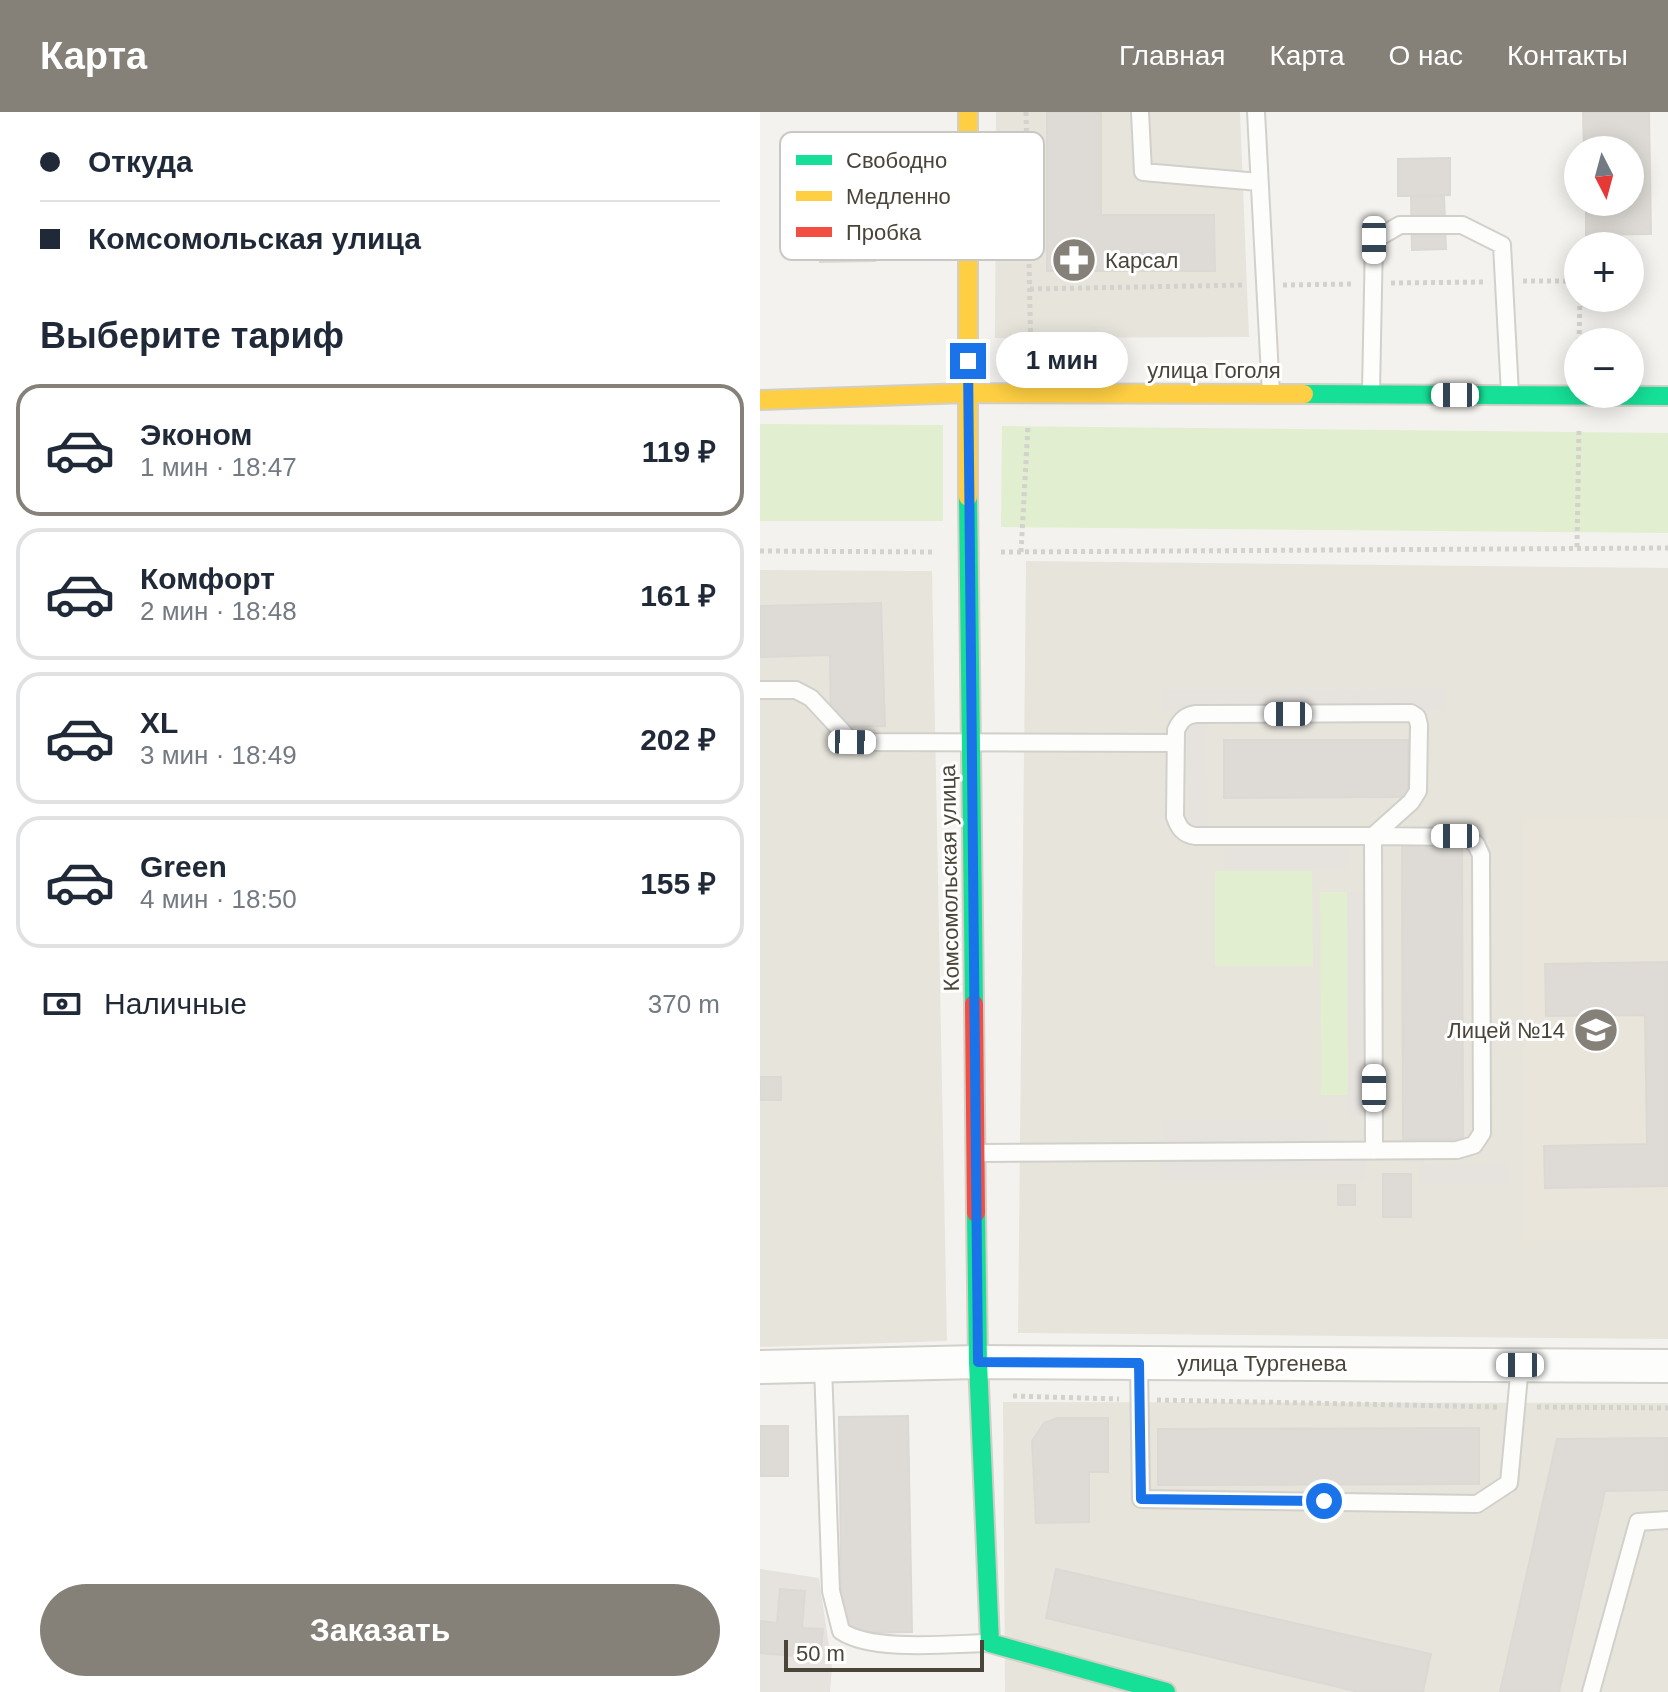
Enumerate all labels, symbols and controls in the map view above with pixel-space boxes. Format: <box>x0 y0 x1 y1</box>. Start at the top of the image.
text: Карта <box>40 35 147 77</box>
text: Главная <box>1119 40 1226 71</box>
text: Карта <box>1270 40 1344 71</box>
text: О нас <box>1388 40 1463 71</box>
text: Контакты <box>1507 40 1628 71</box>
legend <box>780 132 1044 260</box>
north arrow <box>1564 136 1644 216</box>
map controls <box>1564 136 1644 408</box>
text: Откуда <box>88 145 193 178</box>
text: Свободно <box>846 148 947 173</box>
text: Медленно <box>846 184 951 209</box>
car <box>1362 216 1386 264</box>
text: Пробка <box>846 220 922 245</box>
text: Комсомольская улица <box>88 222 421 255</box>
button: + <box>1564 232 1644 312</box>
pharmacy icon: Карсал <box>1050 236 1098 284</box>
place label: Карсал <box>1105 248 1178 273</box>
text: Выберите тариф <box>40 315 344 356</box>
button: − <box>1564 328 1644 408</box>
callout: 1 мин <box>996 333 1128 389</box>
route end <box>950 343 986 379</box>
text: 1 мин <box>1026 345 1098 375</box>
street label: улица Гоголя <box>1147 358 1281 383</box>
car <box>1431 383 1479 407</box>
icon: car <box>44 414 116 486</box>
text: Эконом <box>140 418 253 451</box>
text: 119 ₽ <box>642 435 716 468</box>
text: 1 мин · 18:47 <box>140 452 297 482</box>
icon: car <box>44 558 116 630</box>
text: Комфорт <box>140 562 275 595</box>
text: 161 ₽ <box>640 579 716 612</box>
text: 2 мин · 18:48 <box>140 596 297 626</box>
icon: car <box>44 702 116 774</box>
car <box>1264 702 1312 726</box>
text: XL <box>140 706 178 739</box>
text: 202 ₽ <box>640 723 716 756</box>
car <box>828 730 876 754</box>
text: 3 мин · 18:49 <box>140 740 297 770</box>
street label: Комсомольская улица <box>935 764 964 992</box>
car <box>1431 824 1479 848</box>
icon: car <box>44 846 116 918</box>
text: Green <box>140 850 227 883</box>
text: 155 ₽ <box>640 867 716 900</box>
text: 4 мин · 18:50 <box>140 884 297 914</box>
icon: cash <box>40 982 84 1026</box>
text: Наличные <box>104 987 247 1020</box>
text: 370 m <box>648 989 720 1019</box>
school or university icon: Лицей №14 <box>1572 1006 1620 1054</box>
place label: Лицей №14 <box>1447 1018 1565 1043</box>
car <box>1362 1064 1386 1112</box>
street label: улица Тургенева <box>1177 1351 1348 1376</box>
car <box>1496 1353 1544 1377</box>
route start <box>1306 1483 1342 1519</box>
button: Заказать <box>40 1584 720 1676</box>
scale bar <box>784 1636 984 1672</box>
text: 50 m <box>796 1641 845 1666</box>

